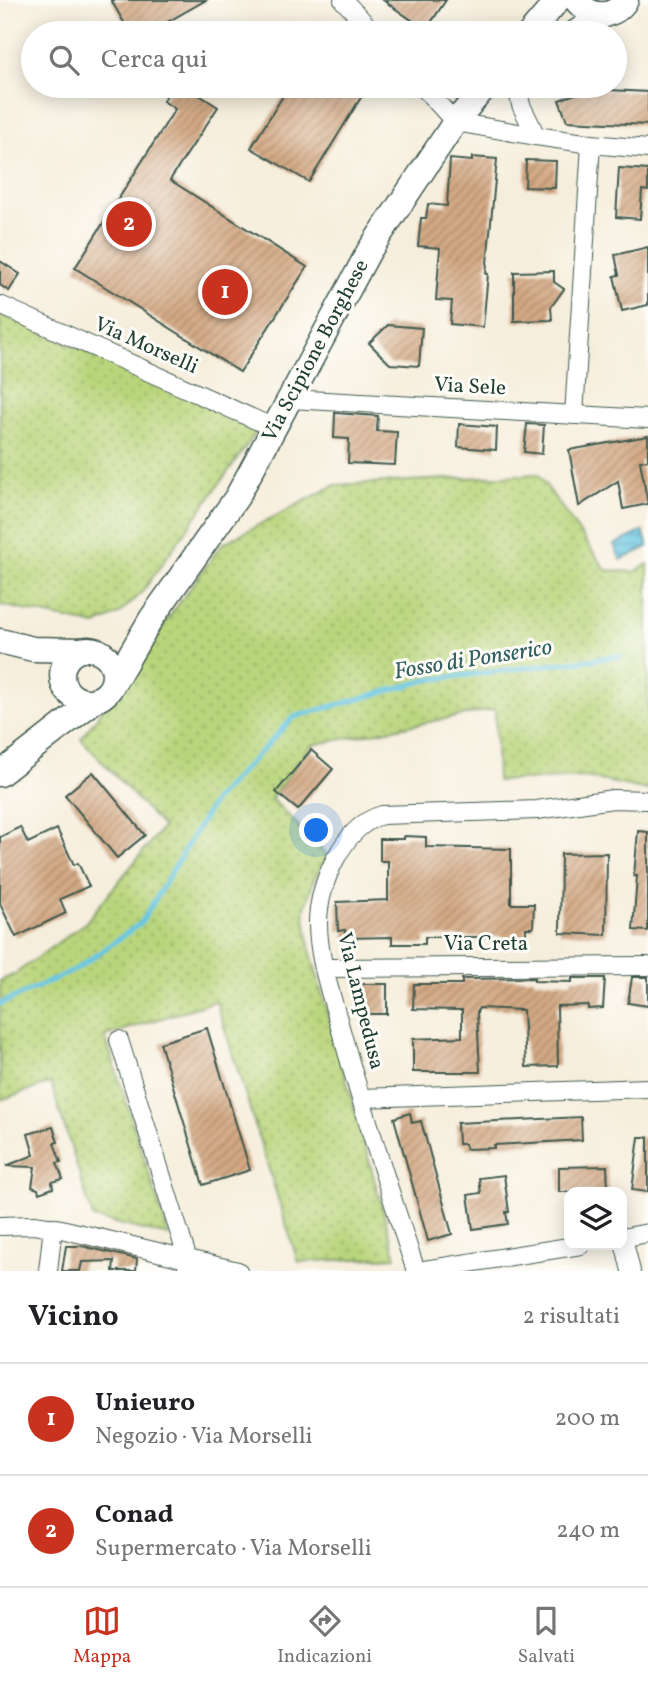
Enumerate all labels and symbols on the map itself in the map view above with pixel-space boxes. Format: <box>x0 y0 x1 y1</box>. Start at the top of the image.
pin: 2 <box>106 198 152 250</box>
street label: Via Scipione Borghese <box>256 255 376 447</box>
pin: 1 <box>202 266 248 318</box>
street label: Via Morselli <box>89 310 203 382</box>
street label: Via Sele <box>433 371 507 403</box>
water label: Fosso di Ponserico <box>392 632 555 688</box>
your location <box>299 813 333 847</box>
street label: Via Lampedusa <box>329 929 391 1073</box>
street label: Via Creta <box>444 930 528 959</box>

